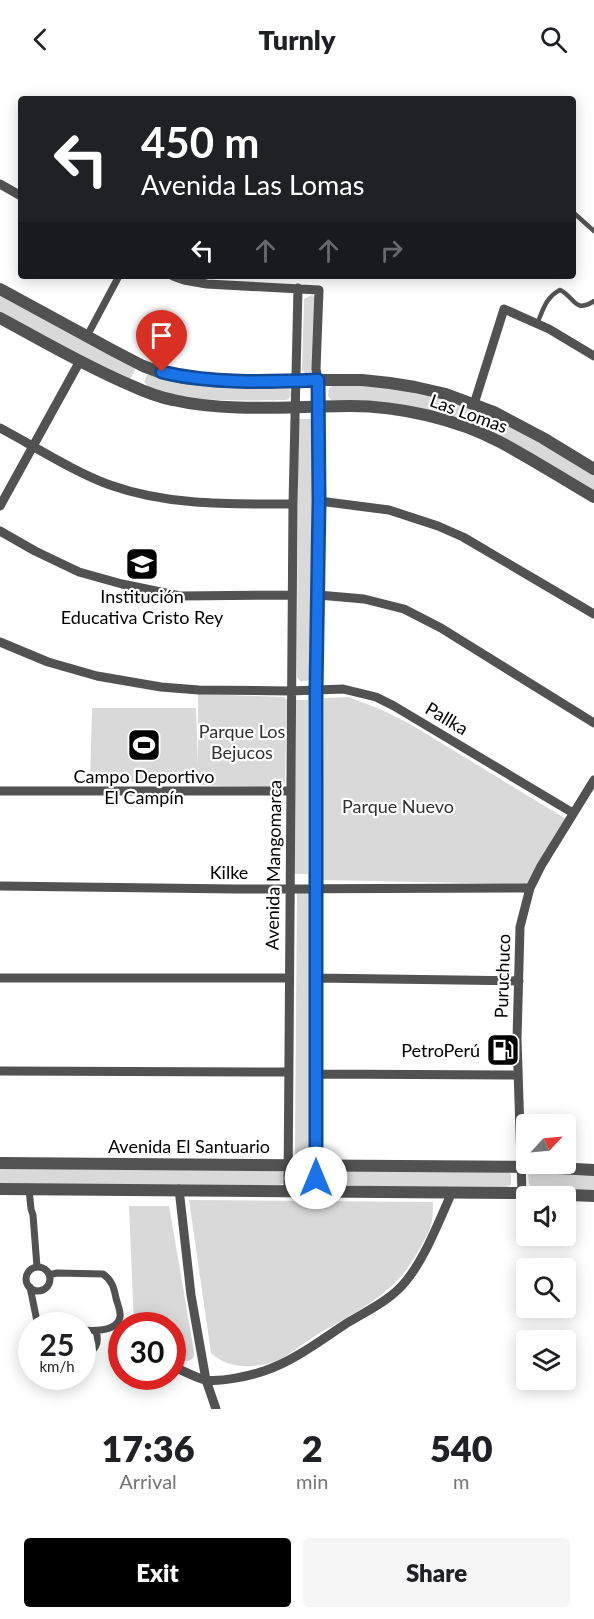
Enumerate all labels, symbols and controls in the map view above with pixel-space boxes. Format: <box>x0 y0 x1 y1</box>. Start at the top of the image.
icon: back <box>24 23 57 56</box>
text: Turnly <box>259 23 335 56</box>
icon: search <box>537 23 570 56</box>
text: 450 m <box>141 117 259 167</box>
icon: left <box>42 120 120 198</box>
text: Avenida Las Lomas <box>141 168 364 201</box>
icon: left <box>186 234 219 267</box>
icon: ahead <box>249 234 282 267</box>
icon: ahead <box>312 234 345 267</box>
icon: right <box>375 234 408 267</box>
pin <box>136 310 187 372</box>
icon: arrive <box>145 319 178 352</box>
street label: Las Lomas <box>427 389 511 437</box>
school or university icon: Institución Educativa Cristo Rey <box>124 546 160 582</box>
place label: Institución Educativa Cristo Rey <box>61 585 224 628</box>
street label: Pallka <box>422 697 472 739</box>
park label: Parque Los Bejucos <box>199 720 285 763</box>
sports icon: Campo Deportivo El Campín <box>126 727 162 763</box>
place label: Campo Deportivo El Campín <box>74 765 214 808</box>
street label: Avenida Mangomarca <box>261 780 285 950</box>
park label: Parque Nuevo <box>342 795 454 817</box>
street label: Kilke <box>210 861 248 883</box>
street label: Puruchuco <box>490 933 514 1019</box>
fuel station icon: PetroPerú <box>485 1032 521 1068</box>
place label: PetroPerú <box>401 1039 480 1061</box>
north arrow <box>516 1114 576 1174</box>
map controls <box>516 1114 576 1390</box>
street label: Avenida El Santuario <box>108 1135 270 1157</box>
position arrow <box>284 1146 348 1210</box>
button: sound <box>516 1186 576 1246</box>
button: search <box>516 1258 576 1318</box>
speed limit sign: 30 <box>108 1312 186 1390</box>
text: 25 <box>40 1326 74 1362</box>
button: layers <box>516 1330 576 1390</box>
text: km/h <box>39 1357 75 1375</box>
text: 17:36 <box>101 1426 195 1470</box>
text: 2 <box>302 1426 323 1470</box>
text: 540 <box>430 1426 493 1470</box>
text: Arrival <box>119 1469 177 1493</box>
text: min <box>296 1469 328 1493</box>
text: m <box>453 1469 469 1493</box>
button: Exit <box>24 1538 291 1607</box>
button: Share <box>303 1538 570 1607</box>

